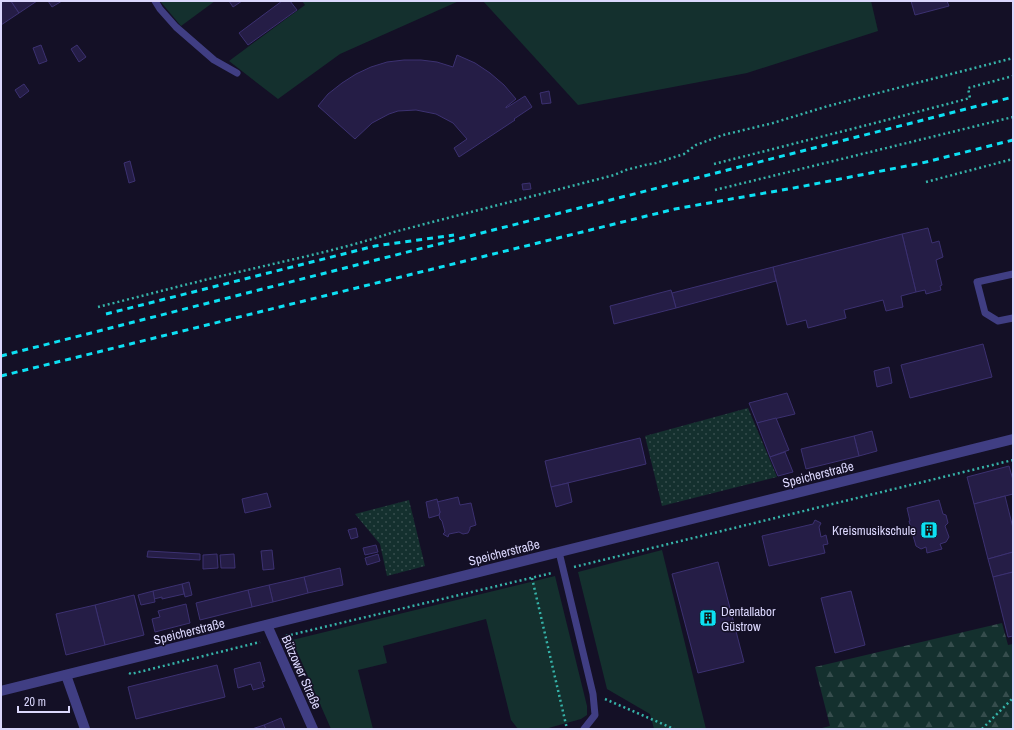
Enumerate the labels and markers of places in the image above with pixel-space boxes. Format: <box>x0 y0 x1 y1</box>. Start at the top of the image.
building icon: Kreismusikschule <box>919 520 939 540</box>
place label: Kreismusikschule <box>832 522 916 539</box>
place label: Dentallabor Güstrow <box>721 603 776 635</box>
building icon: Dentallabor Güstrow <box>698 608 718 628</box>

